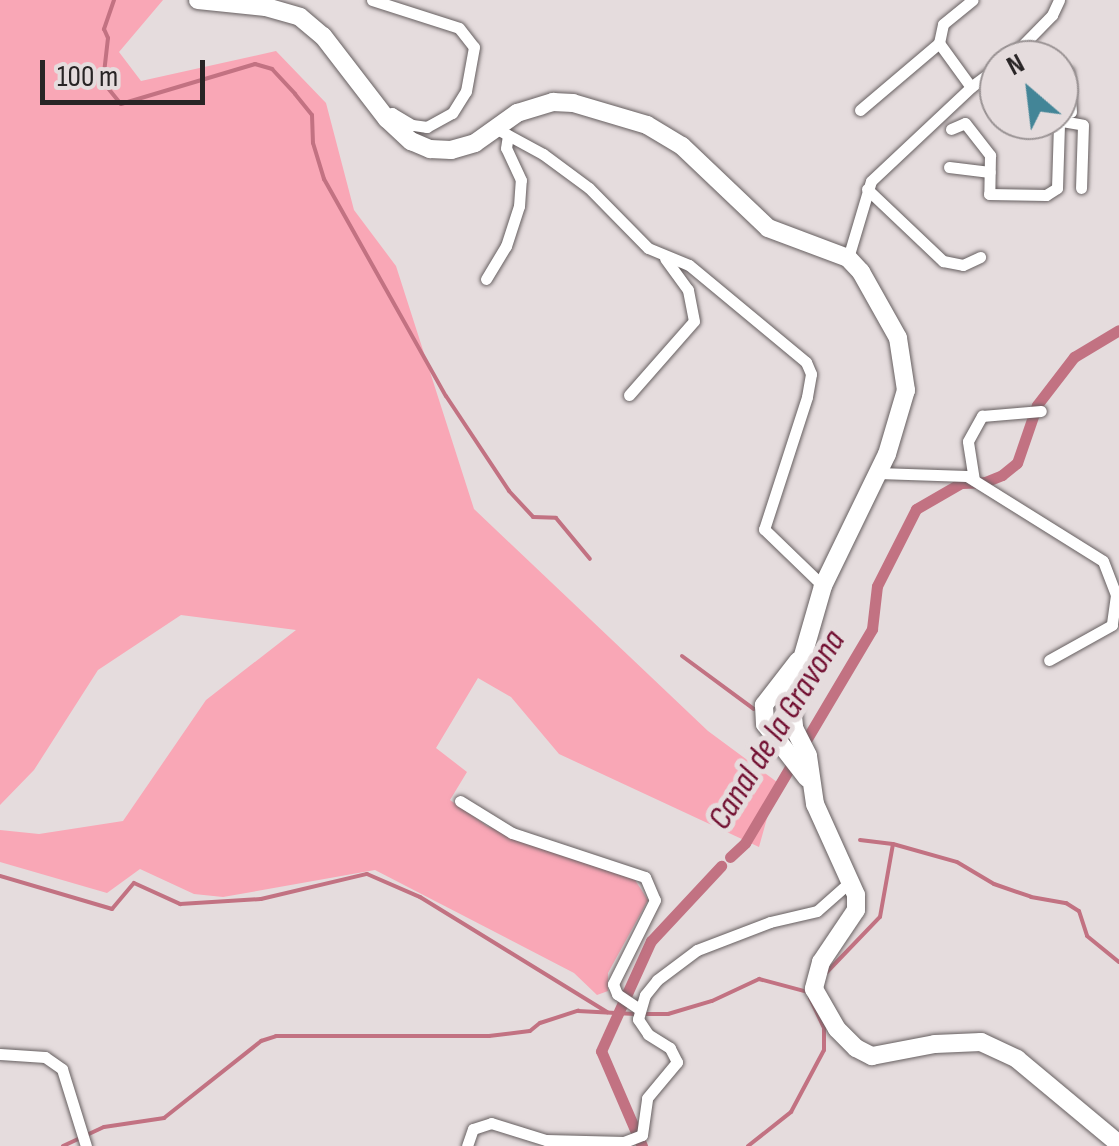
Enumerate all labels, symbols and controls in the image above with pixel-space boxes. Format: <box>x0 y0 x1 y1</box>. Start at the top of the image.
scale bar <box>45 40 210 102</box>
north arrow <box>979 40 1079 140</box>
text: N <box>1001 47 1030 83</box>
text: 100 m <box>57 59 118 95</box>
water label: Canal de la Gravona <box>699 622 855 838</box>

